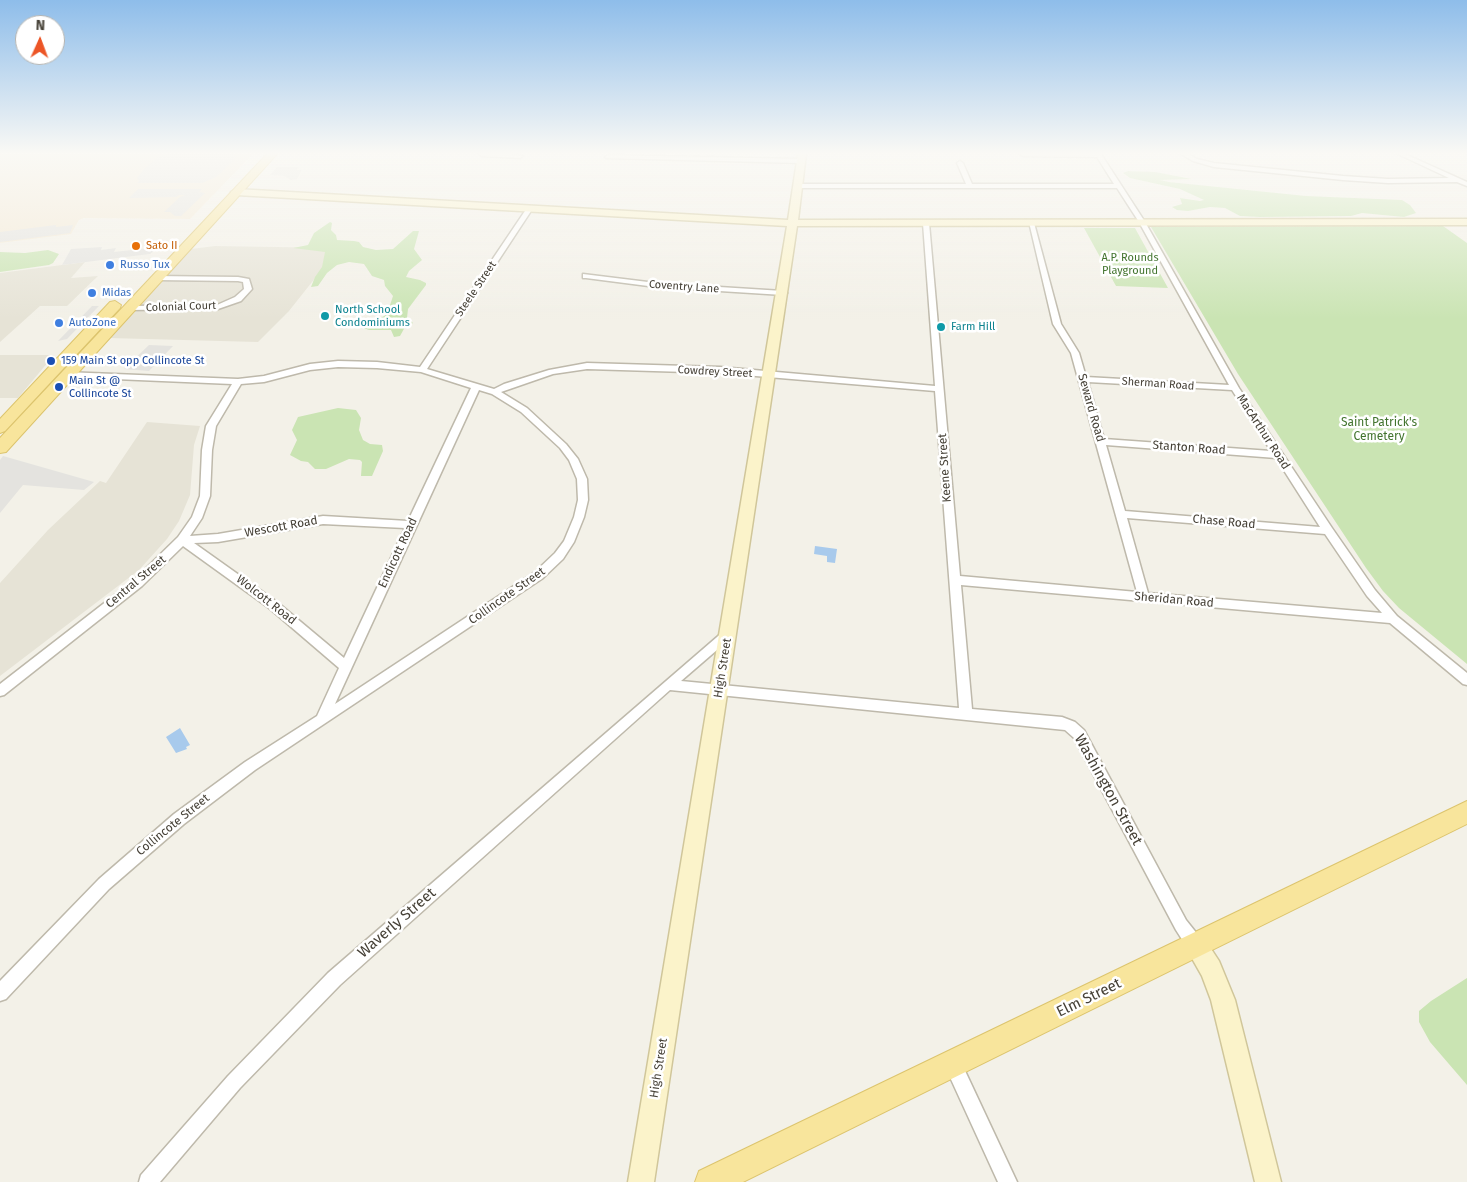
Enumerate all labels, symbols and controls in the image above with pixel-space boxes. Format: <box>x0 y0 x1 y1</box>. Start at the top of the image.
north arrow <box>15 15 65 65</box>
text: N <box>36 17 45 34</box>
place label: Sato II <box>146 239 178 253</box>
marker: Sato II <box>130 240 142 252</box>
park label: A.P. Rounds Playground <box>1101 251 1159 277</box>
place label: Russo Tux <box>120 258 170 272</box>
marker: Russo Tux <box>104 259 116 271</box>
street label: Steele Street <box>453 259 499 319</box>
street label: Coventry Lane <box>648 278 720 296</box>
place label: Midas <box>102 286 131 300</box>
marker: Midas <box>86 287 98 299</box>
street label: Colonial Court <box>146 299 216 315</box>
place label: North School Condominiums <box>335 303 410 329</box>
marker: North School Condominiums <box>319 310 331 322</box>
place label: AutoZone <box>69 316 116 330</box>
marker: AutoZone <box>53 317 65 329</box>
place label: Farm Hill <box>951 320 995 334</box>
marker: Farm Hill <box>935 321 947 333</box>
place label: 159 Main St opp Collincote St <box>61 354 205 368</box>
marker: 159 Main St opp Collincote St <box>45 355 57 367</box>
street label: Cowdrey Street <box>677 363 753 381</box>
street label: Seward Road <box>1074 372 1108 444</box>
place label: Main St @ Collincote St <box>69 374 132 400</box>
street label: Sherman Road <box>1121 375 1195 393</box>
marker: Main St @ Collincote St <box>53 381 65 393</box>
street label: MacArthur Road <box>1233 392 1293 472</box>
park label: Saint Patrick's Cemetery <box>1341 416 1417 444</box>
street label: Keene Street <box>935 433 955 503</box>
street label: Stanton Road <box>1152 438 1226 458</box>
street label: Chase Road <box>1192 512 1256 532</box>
street label: Wescott Road <box>243 513 319 541</box>
street label: Endicott Road <box>375 516 421 590</box>
street label: Central Street <box>103 553 169 611</box>
street label: Collincote Street <box>466 564 548 628</box>
street label: Wolcott Road <box>233 572 299 628</box>
street label: Sheridan Road <box>1134 589 1214 611</box>
street label: High Street <box>711 637 735 699</box>
street label: Washington Street <box>1070 731 1146 849</box>
street label: Collincote Street <box>134 791 212 859</box>
street label: Waverly Street <box>354 884 440 962</box>
street label: Elm Street <box>1054 975 1124 1021</box>
street label: High Street <box>647 1037 671 1099</box>

